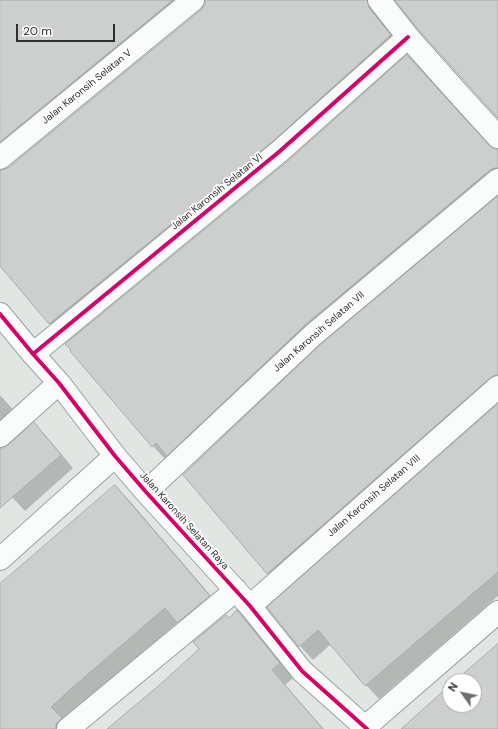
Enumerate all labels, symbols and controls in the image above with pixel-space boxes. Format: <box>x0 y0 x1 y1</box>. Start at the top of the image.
scale bar <box>18 16 117 42</box>
text: 20 m <box>23 23 52 39</box>
street label: Jalan Karonsih Selatan V <box>40 47 134 127</box>
street label: Jalan Karonsih Selatan VI <box>169 151 265 233</box>
street label: Jalan Karonsih Selatan VII <box>271 289 367 375</box>
street label: Jalan Karonsih Selatan VIII <box>325 452 423 540</box>
street label: Jalan Karonsih Selatan Raya <box>137 470 231 572</box>
north arrow <box>442 673 482 713</box>
text: N <box>445 680 461 694</box>

